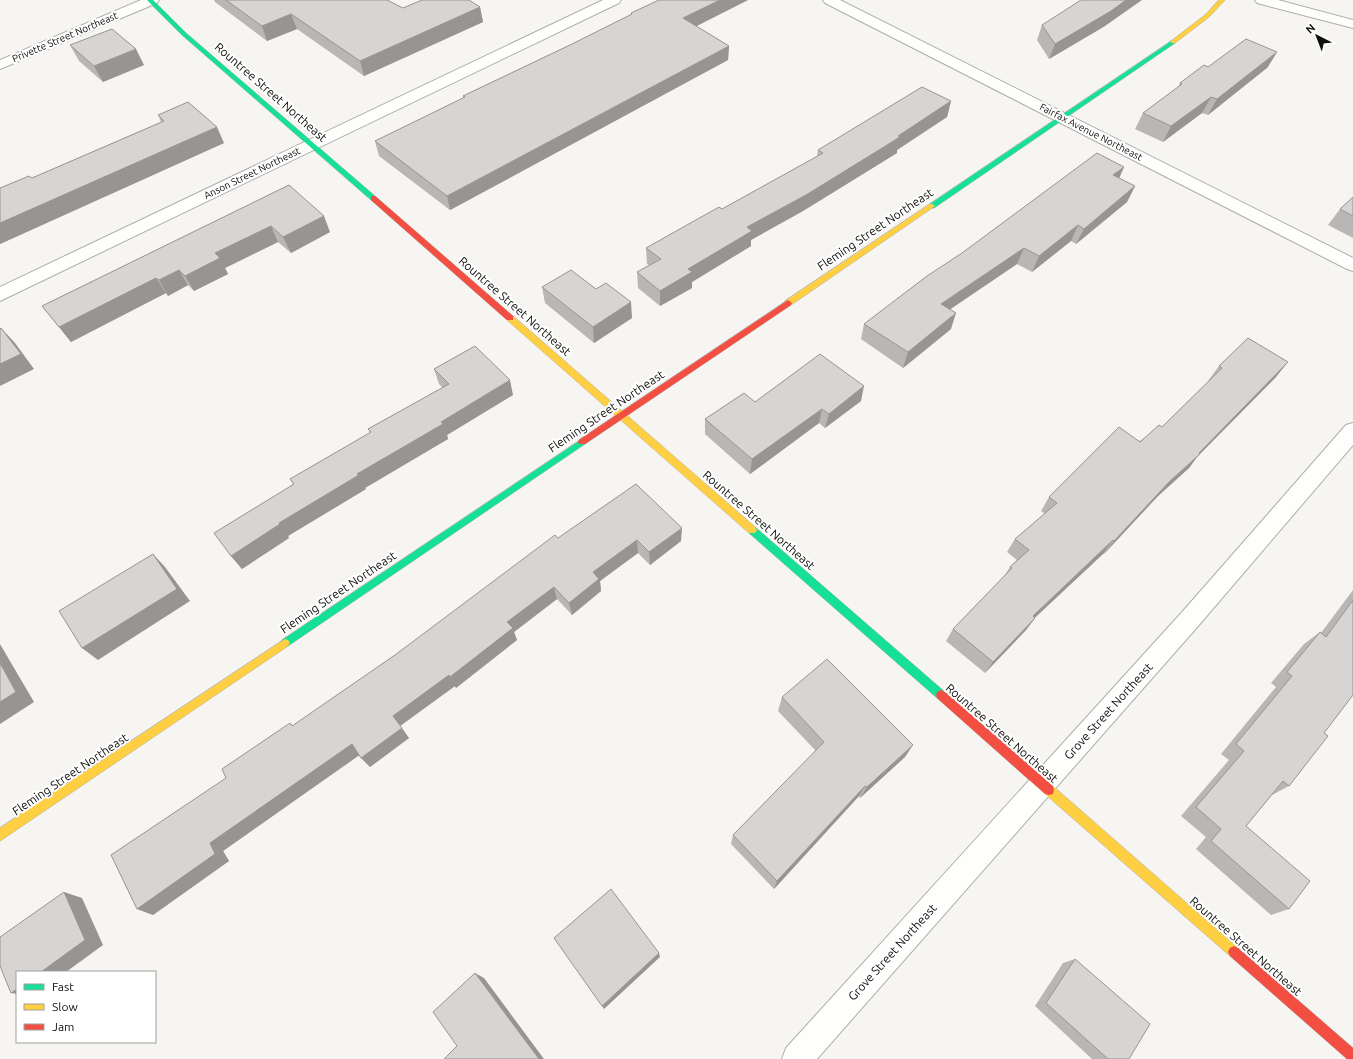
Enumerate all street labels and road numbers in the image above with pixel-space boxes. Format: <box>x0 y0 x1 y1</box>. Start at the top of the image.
street label: Privette Street Northeast <box>10 10 120 64</box>
street label: Rountree Street Northeast <box>212 40 330 144</box>
street label: Fairfax Avenue Northeast <box>1038 101 1144 163</box>
street label: Anson Street Northeast <box>202 145 302 201</box>
street label: Fleming Street Northeast <box>815 185 935 273</box>
street label: Rountree Street Northeast <box>456 254 574 358</box>
street label: Fleming Street Northeast <box>546 367 666 455</box>
street label: Rountree Street Northeast <box>700 468 818 572</box>
street label: Fleming Street Northeast <box>278 548 398 636</box>
street label: Grove Street Northeast <box>1061 660 1155 762</box>
street label: Rountree Street Northeast <box>943 681 1061 785</box>
street label: Fleming Street Northeast <box>10 730 130 818</box>
street label: Rountree Street Northeast <box>1187 894 1305 998</box>
street label: Grove Street Northeast <box>845 901 939 1003</box>

